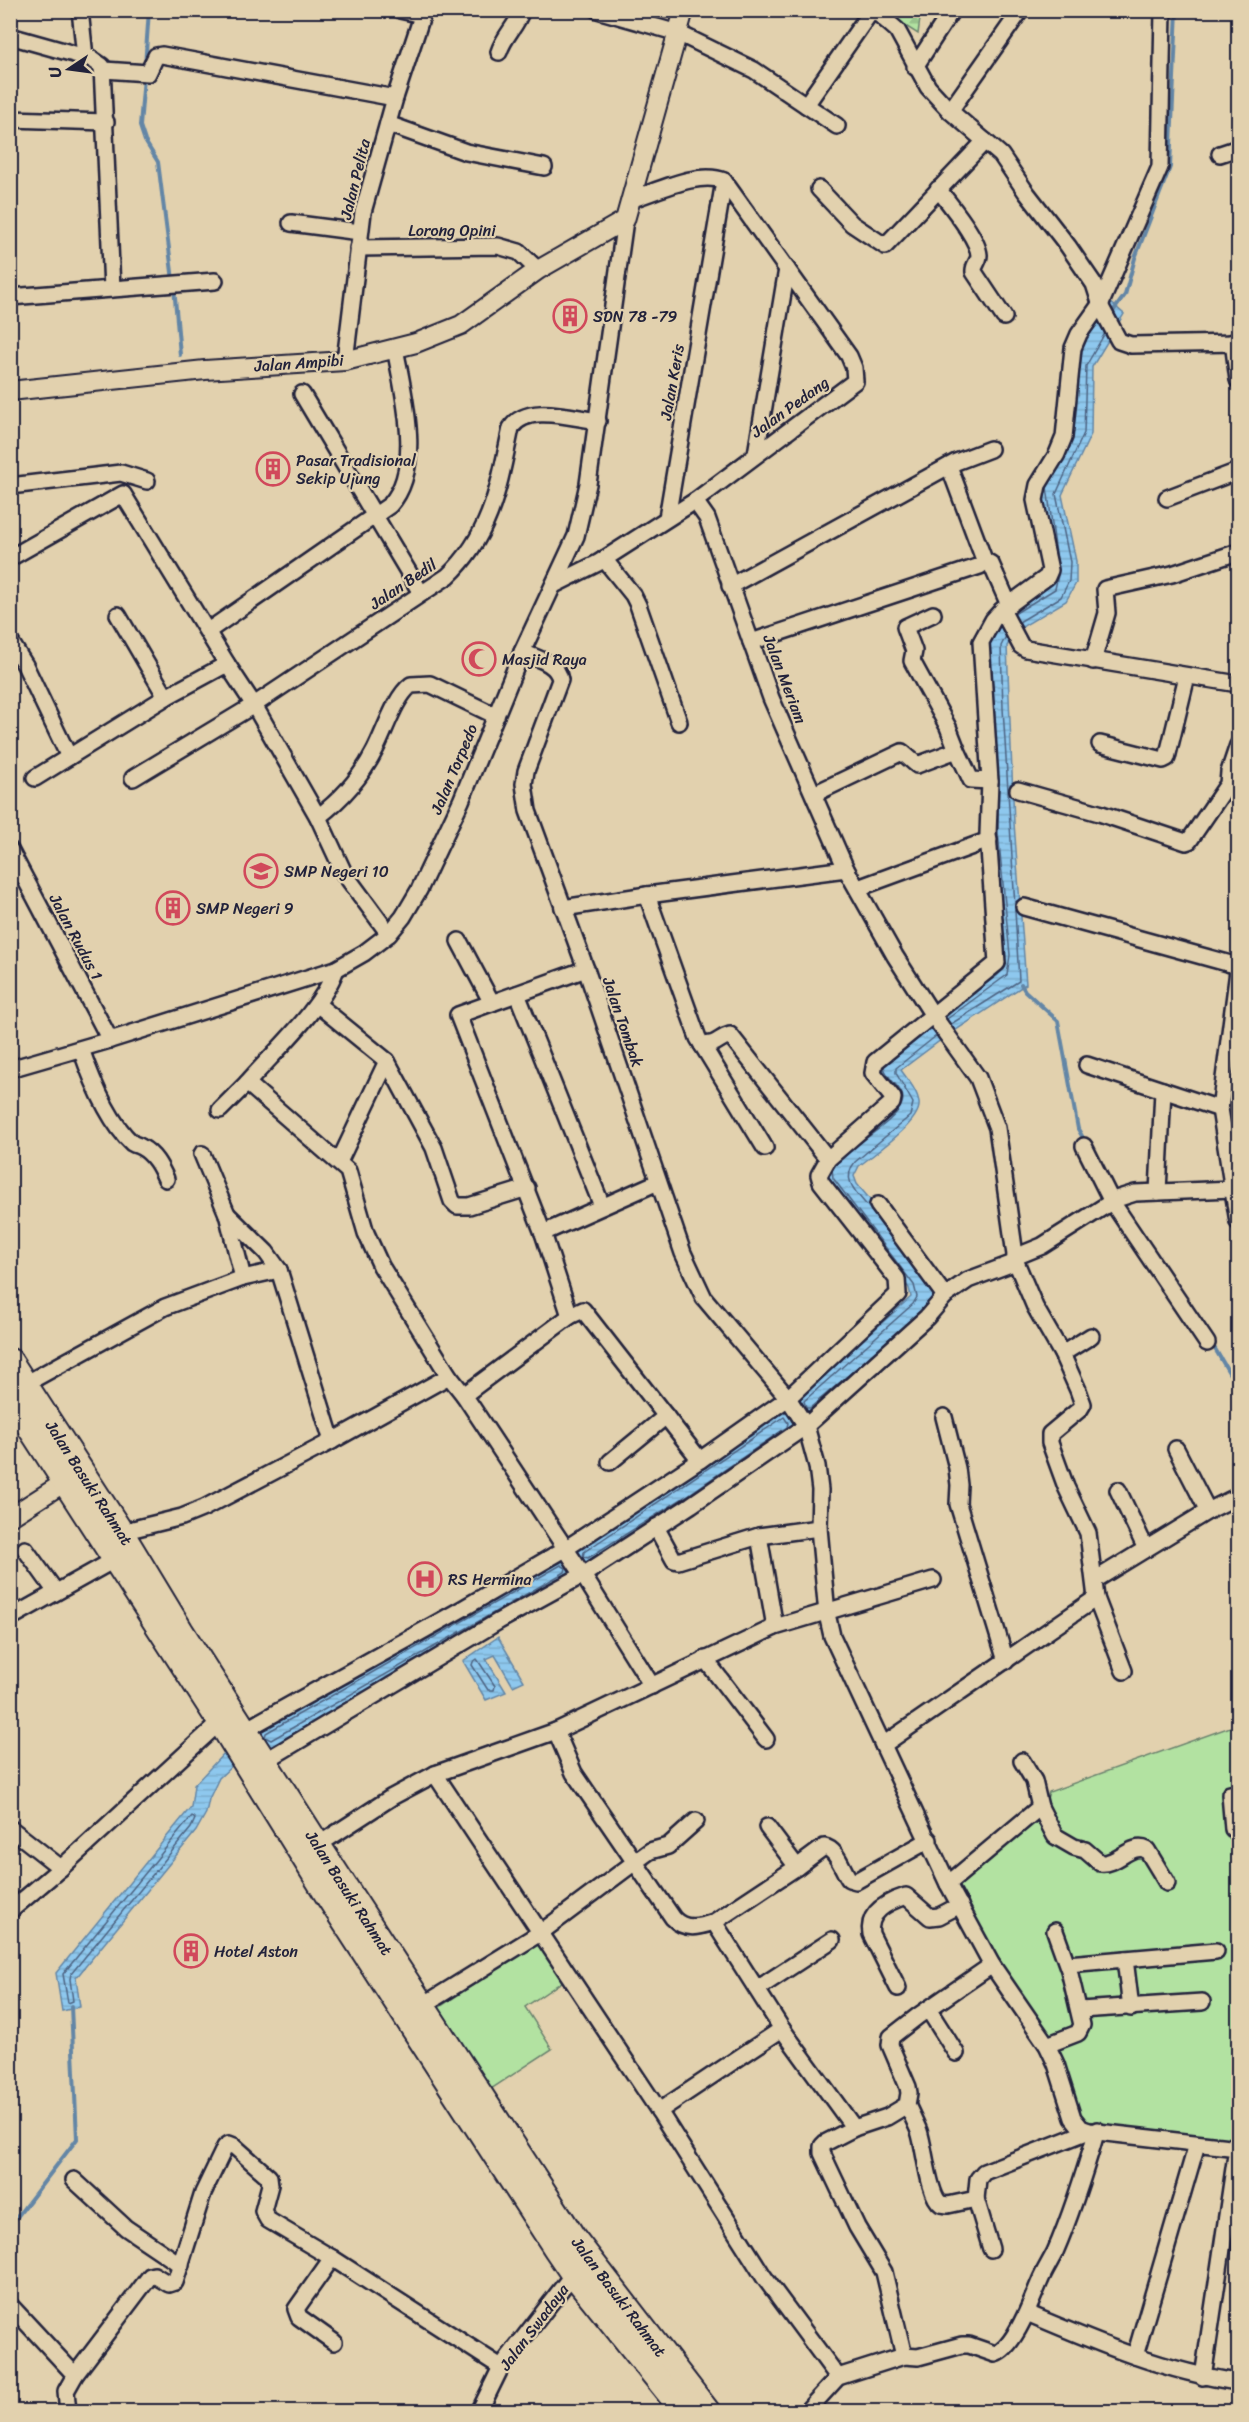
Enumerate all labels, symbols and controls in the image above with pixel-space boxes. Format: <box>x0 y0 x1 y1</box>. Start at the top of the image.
north arrow <box>39 39 99 99</box>
text: U <box>39 62 70 81</box>
street label: Jalan Pelita <box>331 135 379 223</box>
street label: Lorong Opini <box>408 216 496 245</box>
building icon: SDN 78 -79 <box>552 298 588 334</box>
place label: SDN 78 -79 <box>593 302 678 331</box>
street label: Jalan Keris <box>651 341 693 423</box>
street label: Jalan Ampibi <box>252 345 345 381</box>
street label: Jalan Pedang <box>744 368 835 446</box>
place label: Pasar Tradisional Sekip Ujung <box>296 446 416 493</box>
building icon: Pasar Tradisional Sekip Ujung <box>255 451 291 487</box>
street label: Jalan Bedil <box>362 550 443 618</box>
street label: Jalan Meriam <box>754 629 815 728</box>
mosque icon: Masjid Raya <box>461 641 497 677</box>
place label: Masjid Raya <box>502 645 587 674</box>
street label: Jalan Torpedo <box>422 719 486 820</box>
school or university icon: SMP Negeri 10 <box>243 853 279 889</box>
place label: SMP Negeri 10 <box>284 857 389 886</box>
street label: Jalan Rudus 1 <box>41 888 111 986</box>
building icon: SMP Negeri 9 <box>155 890 191 926</box>
place label: SMP Negeri 9 <box>196 894 294 923</box>
street label: Jalan Tombak <box>594 972 652 1071</box>
street label: Jalan Basuki Rahmat <box>37 1414 141 1552</box>
hospital icon: RS Hermina <box>407 1561 443 1597</box>
place label: RS Hermina <box>448 1565 531 1594</box>
street label: Jalan Basuki Rahmat <box>297 1824 401 1962</box>
building icon: Hotel Aston <box>173 1933 209 1969</box>
place label: Hotel Aston <box>214 1937 298 1966</box>
street label: Jalan Basuki Rahmat <box>563 2230 674 2364</box>
street label: Jalan Swadaya <box>491 2276 577 2378</box>

